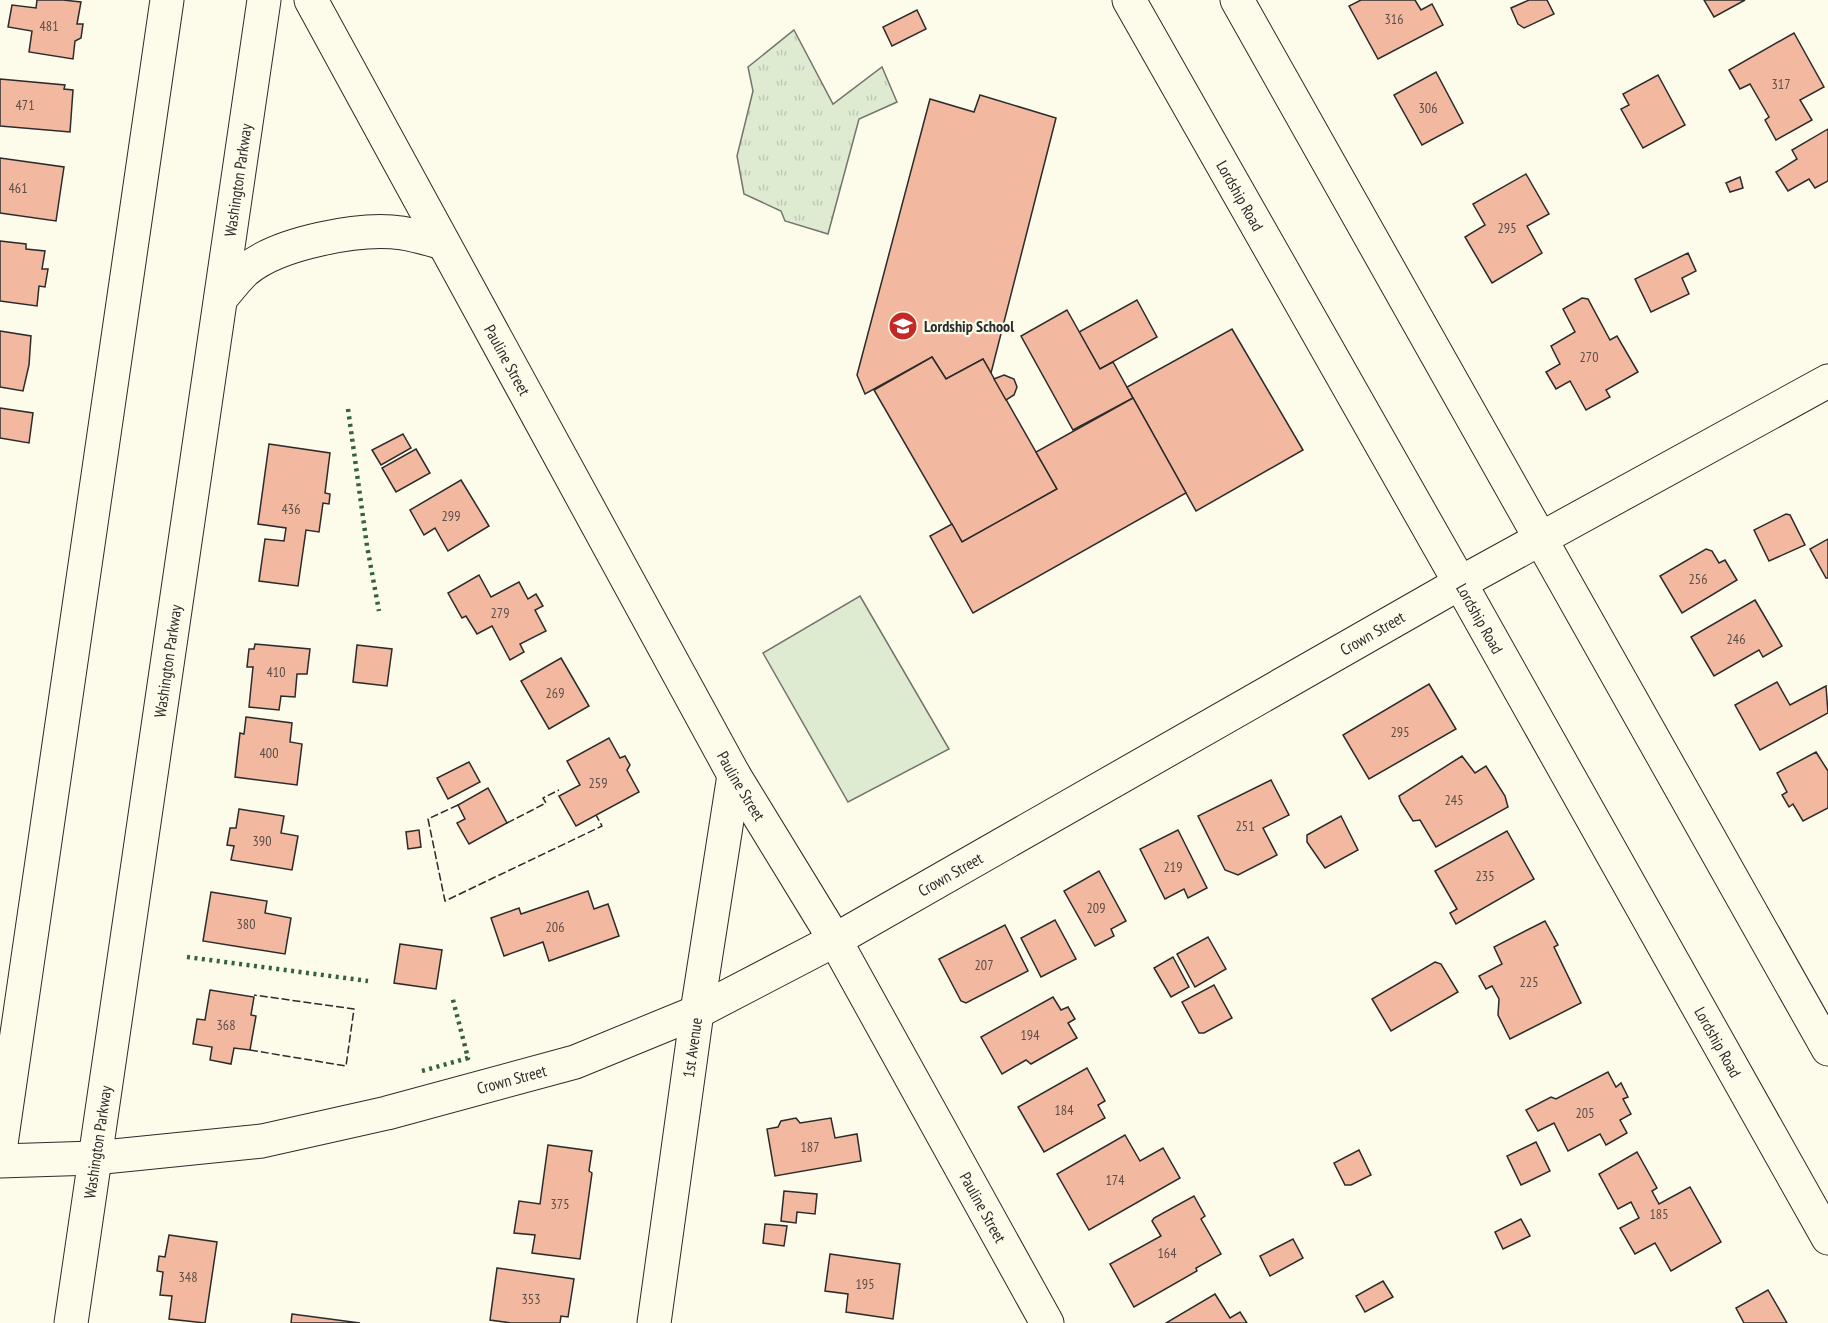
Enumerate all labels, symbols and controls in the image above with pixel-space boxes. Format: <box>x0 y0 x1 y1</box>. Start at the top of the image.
house number: 316 <box>1385 10 1403 28</box>
house number: 481 <box>40 17 58 35</box>
house number: 317 <box>1772 75 1790 93</box>
house number: 471 <box>16 96 34 114</box>
house number: 306 <box>1419 99 1437 117</box>
street label: Washington Parkway <box>220 122 256 238</box>
street label: Lordship Road <box>1212 157 1268 235</box>
house number: 461 <box>9 179 27 197</box>
house number: 295 <box>1498 219 1516 237</box>
school or university icon: Lordship School <box>887 310 919 342</box>
place label: Lordship School <box>924 316 1014 336</box>
street label: Pauline Street <box>480 321 535 399</box>
house number: 270 <box>1580 348 1598 366</box>
house number: 436 <box>282 500 300 518</box>
house number: 299 <box>442 507 460 525</box>
house number: 256 <box>1689 570 1707 588</box>
street label: Lordship Road <box>1452 580 1508 657</box>
street label: Washington Parkway <box>149 603 186 719</box>
house number: 279 <box>491 604 509 622</box>
street label: Crown Street <box>1336 606 1409 660</box>
house number: 246 <box>1727 630 1745 648</box>
house number: 410 <box>267 663 285 681</box>
house number: 269 <box>546 684 564 702</box>
house number: 295 <box>1391 723 1409 741</box>
house number: 400 <box>260 744 278 762</box>
street label: Pauline Street <box>713 748 770 825</box>
house number: 259 <box>589 774 607 792</box>
house number: 245 <box>1445 791 1463 809</box>
house number: 251 <box>1236 817 1254 835</box>
house number: 390 <box>253 832 271 850</box>
street label: Crown Street <box>914 848 987 901</box>
house number: 219 <box>1164 858 1182 876</box>
house number: 235 <box>1476 867 1494 885</box>
house number: 209 <box>1087 899 1105 917</box>
house number: 380 <box>237 915 255 933</box>
house number: 206 <box>546 918 564 936</box>
house number: 207 <box>975 956 993 974</box>
house number: 225 <box>1520 973 1538 991</box>
street label: Lordship Road <box>1690 1003 1746 1081</box>
house number: 368 <box>217 1016 235 1034</box>
street label: 1st Avenue <box>678 1016 706 1079</box>
house number: 194 <box>1021 1026 1040 1044</box>
street label: Crown Street <box>474 1060 549 1098</box>
street label: Washington Parkway <box>79 1084 116 1200</box>
house number: 184 <box>1055 1101 1074 1119</box>
house number: 205 <box>1576 1104 1594 1122</box>
house number: 187 <box>801 1138 819 1156</box>
street label: Pauline Street <box>955 1169 1011 1247</box>
house number: 174 <box>1106 1171 1125 1189</box>
house number: 375 <box>551 1195 569 1213</box>
house number: 185 <box>1650 1205 1668 1223</box>
house number: 164 <box>1158 1244 1177 1262</box>
house number: 348 <box>179 1268 197 1286</box>
house number: 195 <box>856 1275 874 1293</box>
house number: 353 <box>522 1290 540 1308</box>

